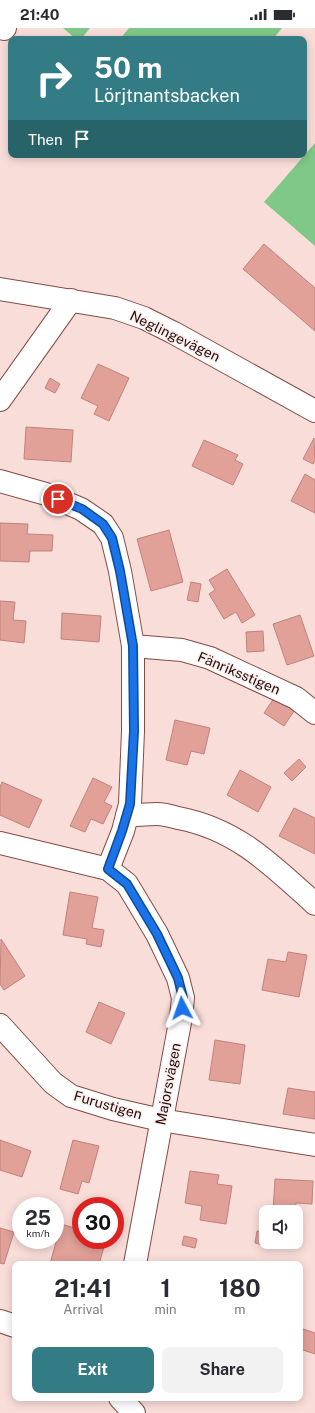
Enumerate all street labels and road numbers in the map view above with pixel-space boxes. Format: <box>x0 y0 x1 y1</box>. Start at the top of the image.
street label: Neglingevägen <box>127 307 223 365</box>
street label: Fänriksstigen <box>195 648 283 698</box>
street label: Majorsvägen <box>152 1042 184 1126</box>
street label: Furustigen <box>72 1088 144 1122</box>

